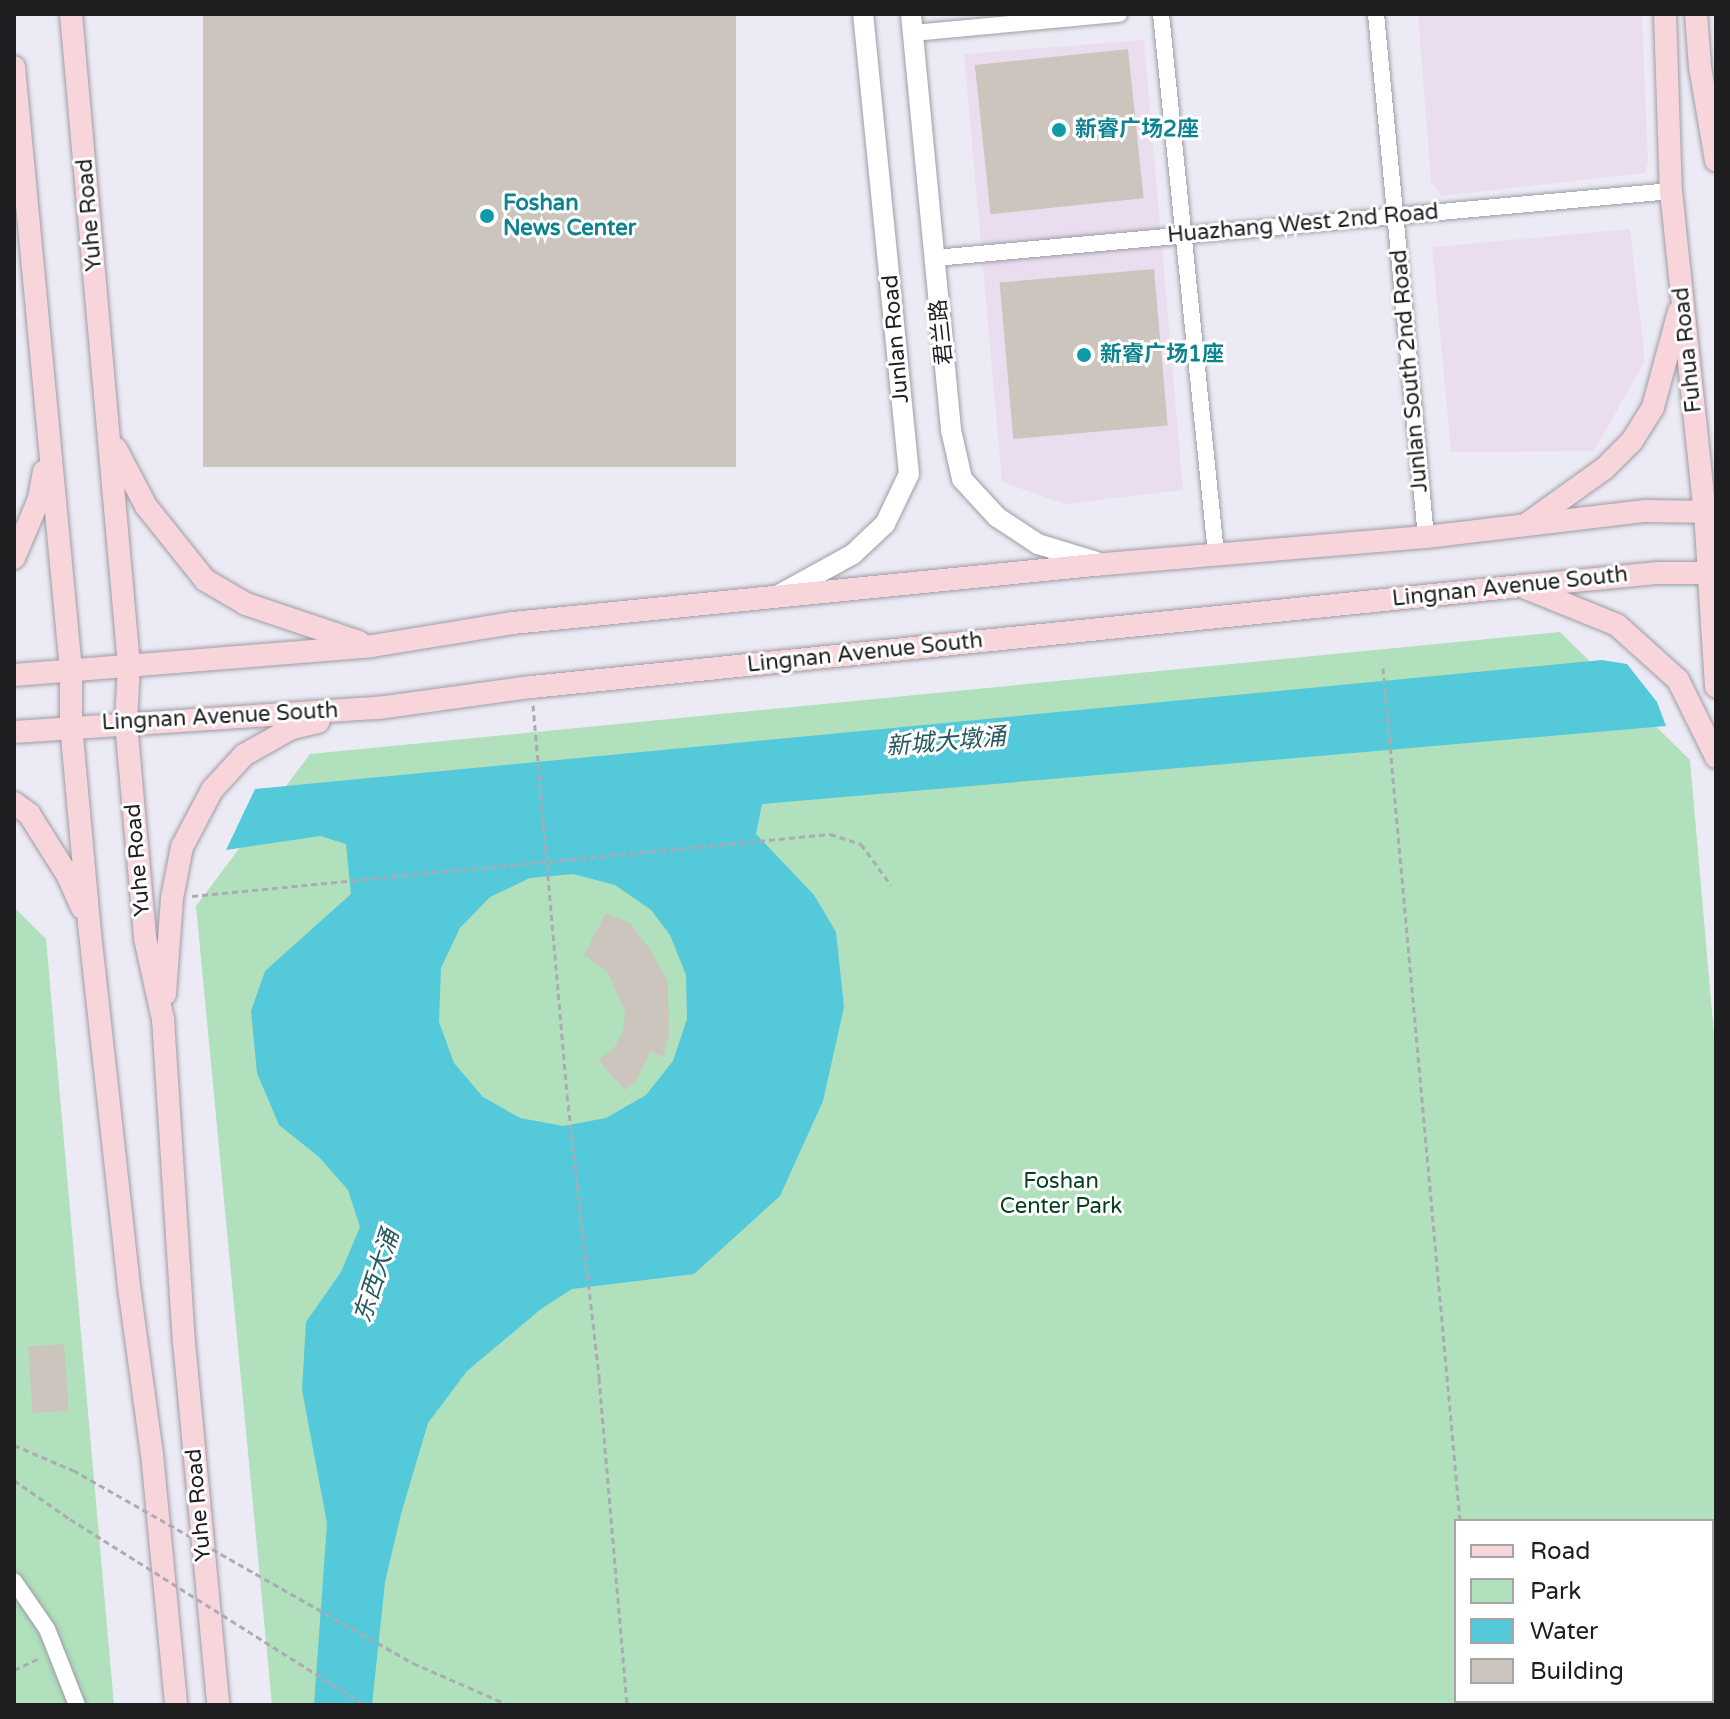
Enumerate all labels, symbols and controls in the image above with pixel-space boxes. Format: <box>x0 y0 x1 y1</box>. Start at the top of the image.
place label: 新睿广场2座 <box>1075 117 1199 143</box>
marker: 新睿广场2座 <box>1050 121 1068 139</box>
street label: Yuhe Road <box>72 158 108 272</box>
place label: Foshan News Center <box>503 190 636 242</box>
street label: Huazhang West 2nd Road <box>1166 199 1440 249</box>
marker: Foshan News Center <box>478 207 496 225</box>
street label: Junlan South 2nd Road <box>1386 248 1434 494</box>
street label: Junlan Road <box>877 273 915 405</box>
street label: Fuhua Road <box>1668 286 1708 414</box>
street label: 君兰路 <box>925 298 959 366</box>
place label: 新睿广场1座 <box>1100 342 1224 368</box>
marker: 新睿广场1座 <box>1075 346 1093 364</box>
street label: Lingnan Avenue South <box>1391 561 1629 613</box>
street label: Lingnan Avenue South <box>746 627 984 679</box>
street label: Lingnan Avenue South <box>101 698 339 736</box>
water label: 新城大墩涌 <box>885 722 1007 762</box>
street label: Yuhe Road <box>120 803 156 917</box>
park label: Foshan Center Park <box>1000 1168 1122 1220</box>
water label: 东西大涌 <box>348 1226 406 1326</box>
street label: Yuhe Road <box>181 1448 217 1562</box>
legend <box>1454 1519 1714 1703</box>
text: Road <box>1530 1537 1590 1566</box>
text: Park <box>1530 1577 1581 1606</box>
text: Water <box>1530 1617 1598 1646</box>
text: Building <box>1530 1657 1624 1686</box>

